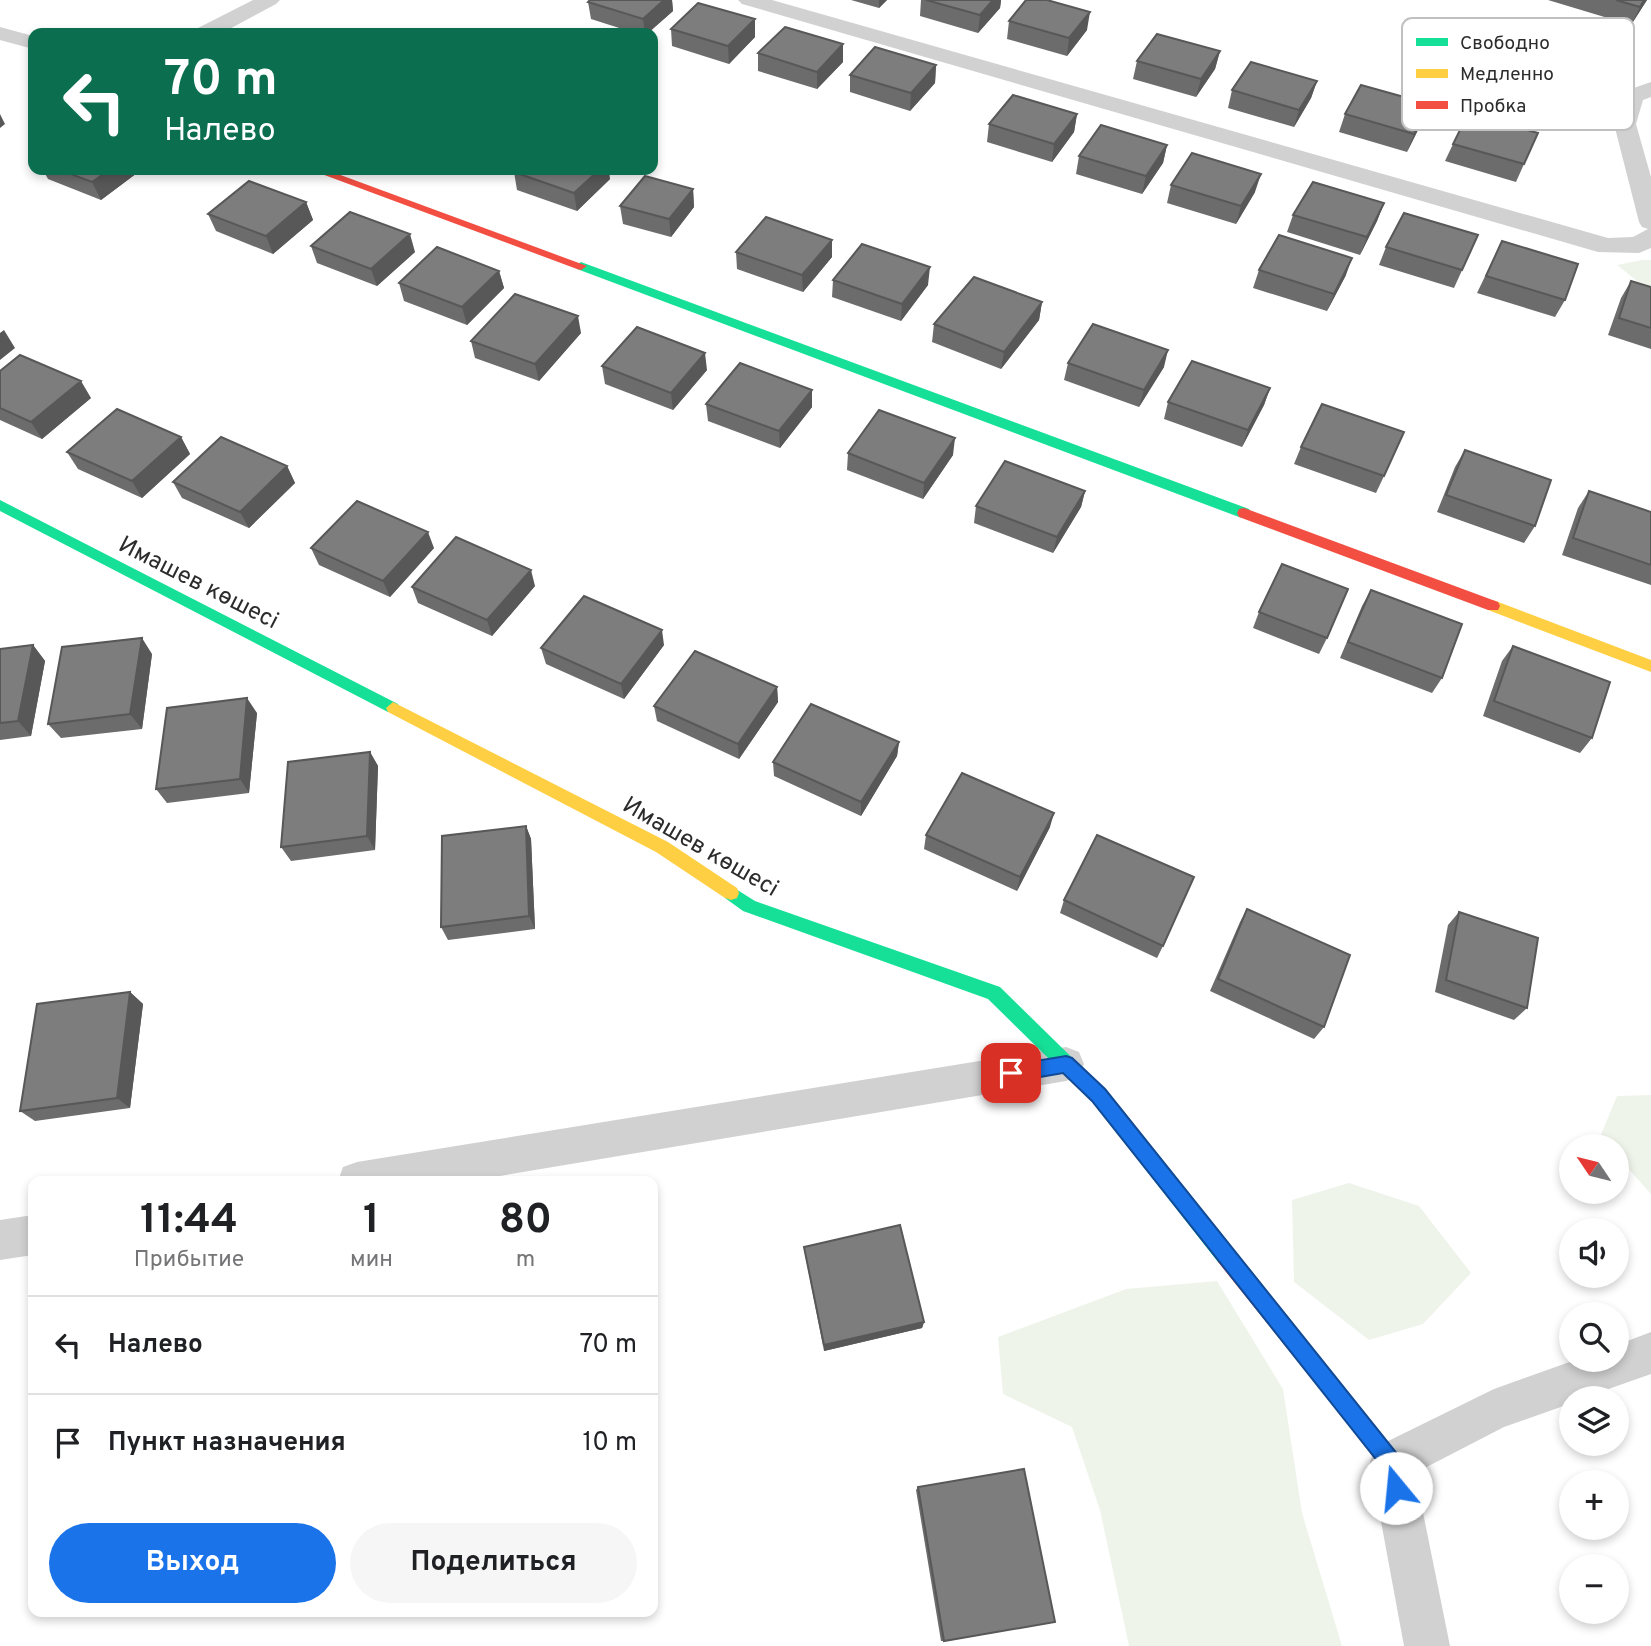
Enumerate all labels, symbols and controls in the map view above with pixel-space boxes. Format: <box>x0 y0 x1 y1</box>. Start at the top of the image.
legend <box>1402 18 1634 130</box>
text: Свободно <box>1460 32 1550 56</box>
text: 70 m <box>164 51 278 113</box>
icon: left <box>49 56 140 147</box>
text: Медленно <box>1460 63 1554 87</box>
text: Пробка <box>1460 95 1526 119</box>
text: Налево <box>164 112 276 152</box>
street label: Имашев көшесі <box>113 531 283 637</box>
street label: Имашев көшесі <box>616 791 784 905</box>
pin <box>981 1043 1041 1103</box>
icon: arrive <box>992 1054 1030 1092</box>
north arrow <box>1559 1134 1629 1204</box>
map controls <box>1559 1134 1629 1624</box>
text: 11:44 <box>140 1195 238 1248</box>
text: 1 <box>363 1195 380 1248</box>
text: 80 <box>499 1195 552 1248</box>
button: sound <box>1559 1218 1629 1288</box>
text: Прибытие <box>134 1246 244 1275</box>
text: мин <box>350 1246 393 1275</box>
text: m <box>516 1246 535 1275</box>
button: search <box>1559 1302 1629 1372</box>
icon: left <box>49 1326 87 1364</box>
text: Налево <box>108 1329 203 1362</box>
text: 70 m <box>579 1329 637 1362</box>
button: layers <box>1559 1386 1629 1456</box>
icon: arrive <box>49 1424 87 1462</box>
text: Пункт назначения <box>108 1427 346 1460</box>
text: 10 m <box>582 1427 637 1460</box>
position arrow <box>1359 1451 1433 1525</box>
button: + <box>1559 1470 1629 1540</box>
button: Выход <box>49 1523 336 1603</box>
button: Поделиться <box>350 1523 637 1603</box>
button: − <box>1559 1554 1629 1624</box>

